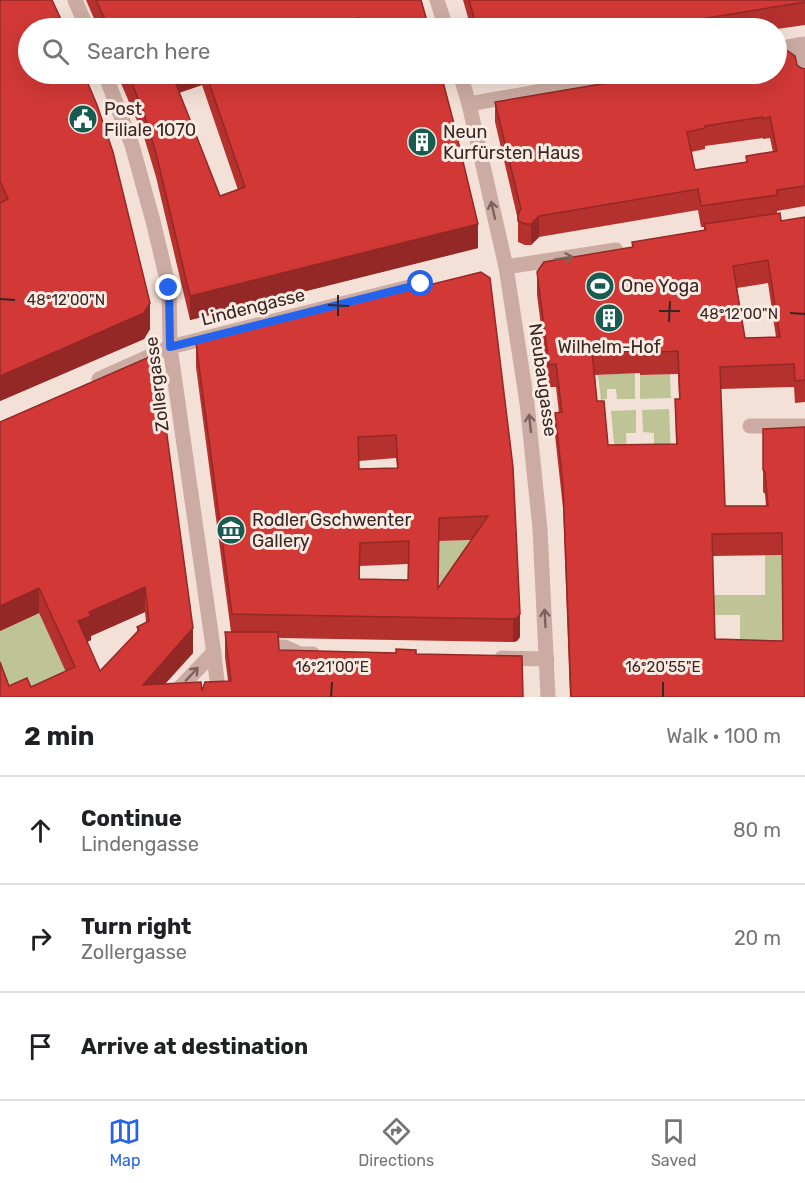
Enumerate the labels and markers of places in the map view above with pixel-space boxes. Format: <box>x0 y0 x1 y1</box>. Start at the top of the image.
place label: Post Filiale 1070 <box>104 98 196 141</box>
public building icon: Post Filiale 1070 <box>67 103 99 135</box>
place label: Neun Kurfürsten Haus <box>443 121 580 164</box>
building icon: Neun Kurfürsten Haus <box>406 126 438 158</box>
sports icon: One Yoga <box>584 270 616 302</box>
place label: One Yoga <box>621 275 699 297</box>
building icon: Wilhelm-Hof <box>593 302 625 334</box>
place label: Wilhelm-Hof <box>557 336 661 358</box>
place label: Rodler Gschwenter Gallery <box>252 509 411 552</box>
museum icon: Rodler Gschwenter Gallery <box>215 514 247 546</box>

